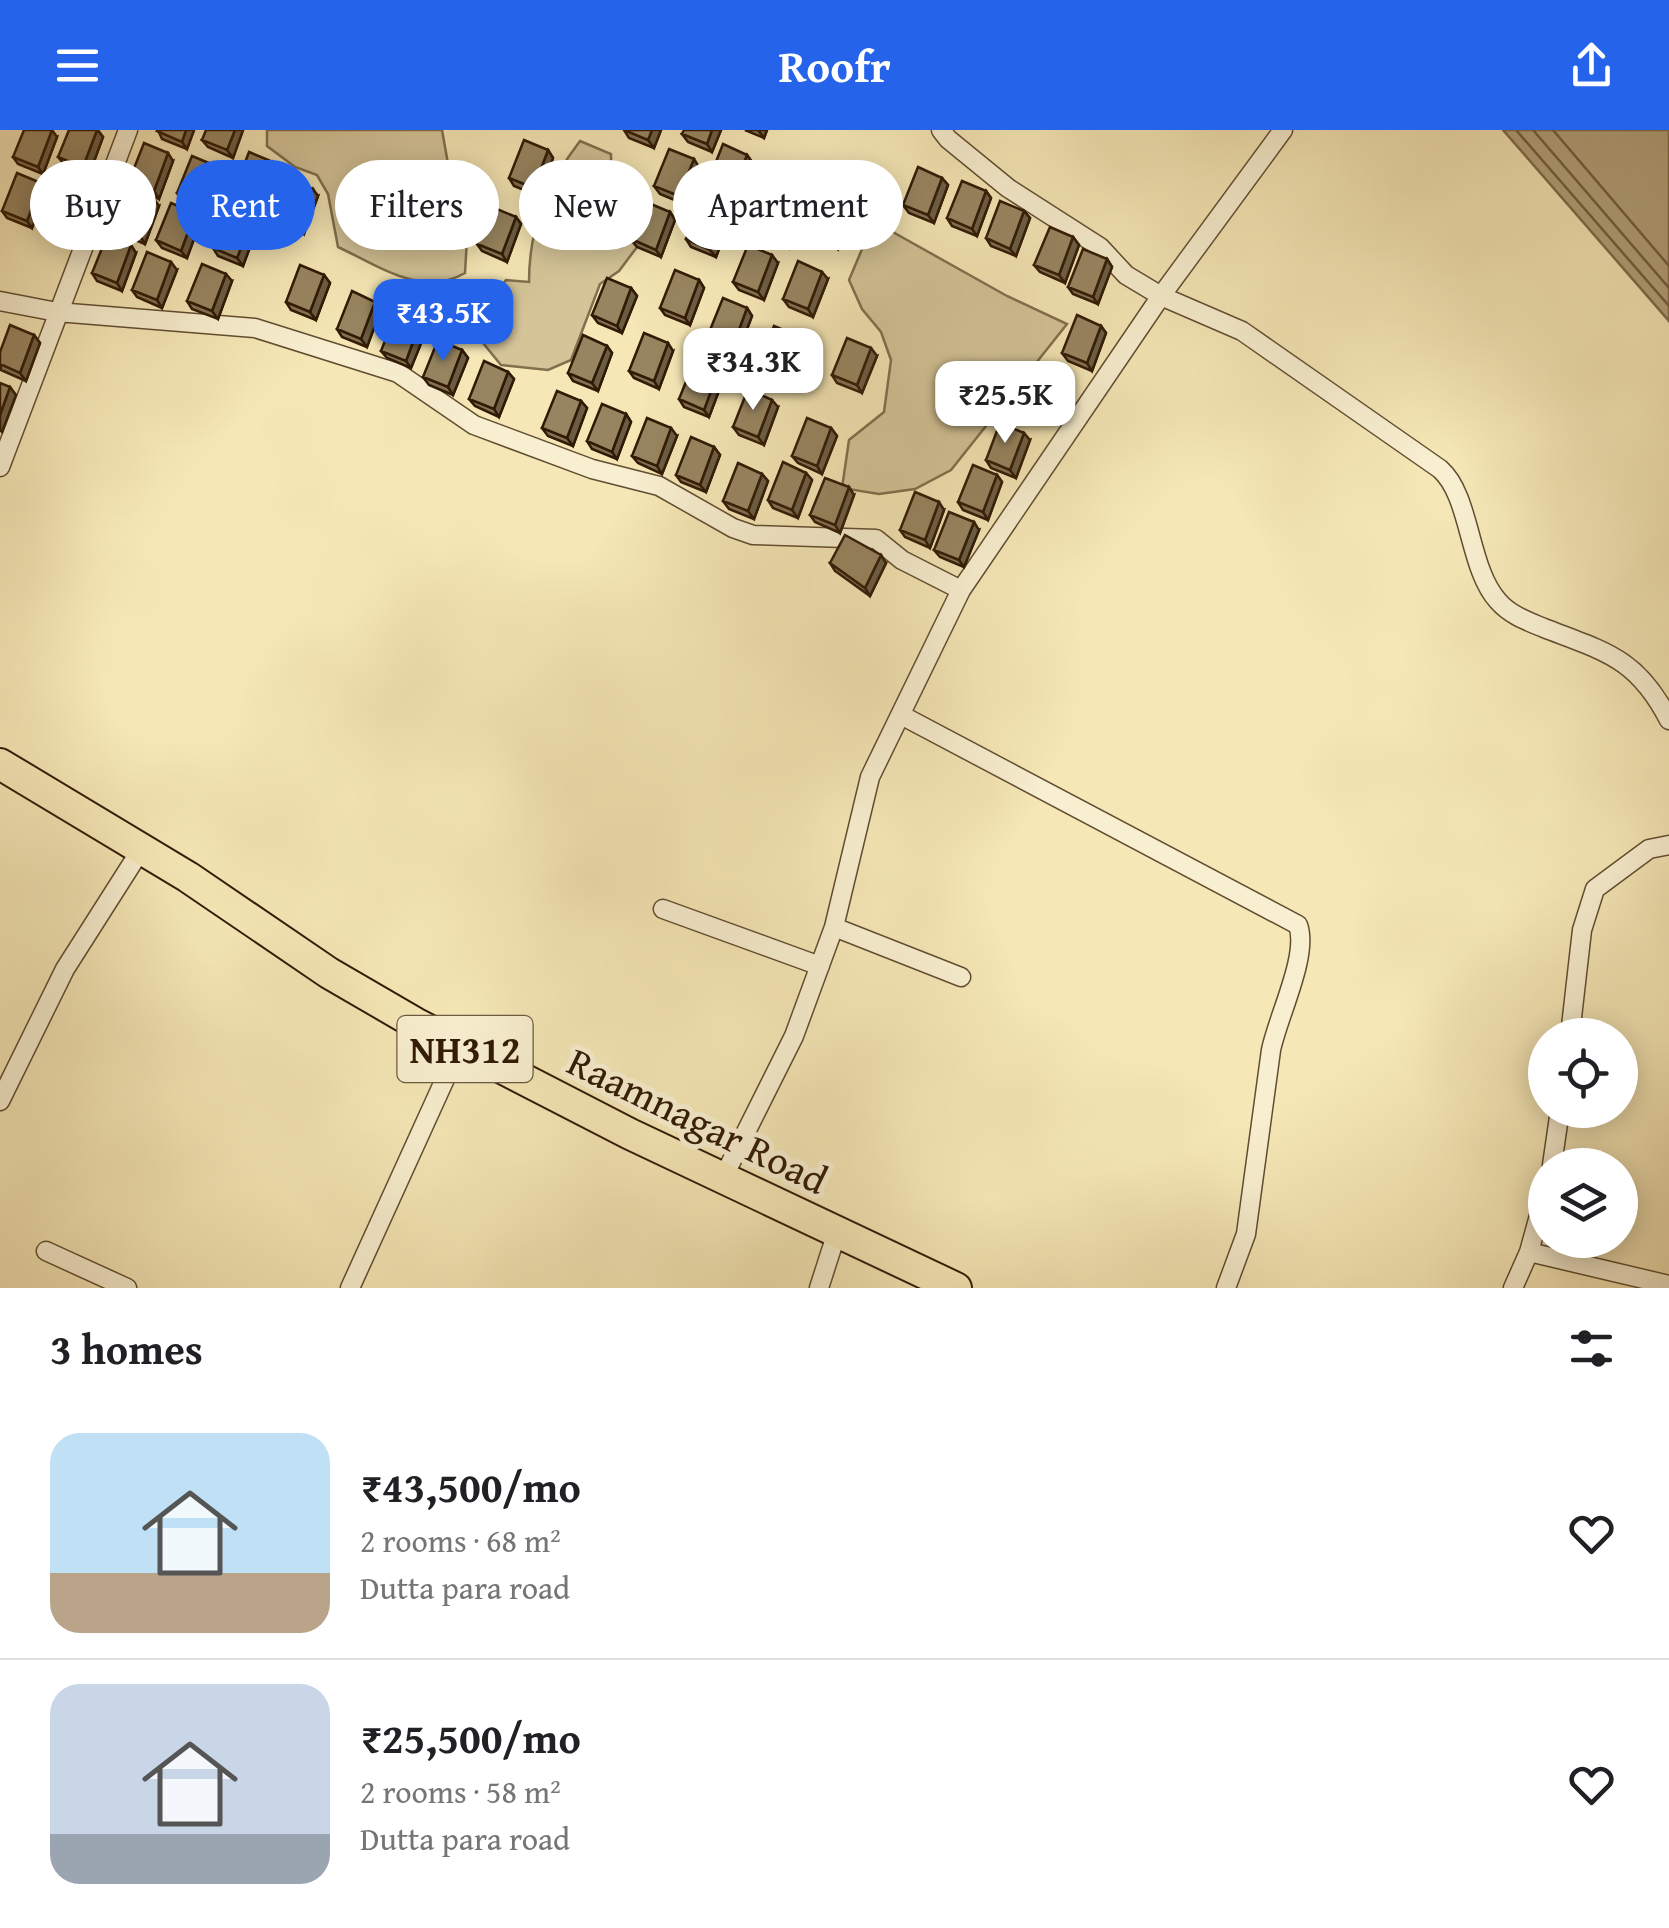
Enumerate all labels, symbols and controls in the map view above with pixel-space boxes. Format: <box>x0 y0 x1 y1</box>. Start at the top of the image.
text: Roofr <box>778 33 891 98</box>
icon: menu <box>50 38 105 93</box>
icon: share <box>1564 38 1619 93</box>
chip: Buy <box>30 160 156 250</box>
chip: Rent <box>176 160 315 250</box>
chip: Filters <box>335 160 499 250</box>
chip: New <box>519 160 653 250</box>
chip: Apartment <box>673 160 903 250</box>
pin: ₹43.5K <box>362 279 524 364</box>
text: ₹43.5K <box>395 288 491 335</box>
pin: ₹34.3K <box>672 328 834 413</box>
text: ₹34.3K <box>705 337 801 384</box>
pin: ₹25.5K <box>924 361 1086 446</box>
text: ₹25.5K <box>957 370 1053 417</box>
road number: NH312 <box>398 1016 532 1082</box>
map controls <box>1528 1018 1638 1258</box>
button: locate <box>1528 1018 1638 1128</box>
street label: Raamnagar Road <box>558 1032 839 1209</box>
button: layers <box>1528 1148 1638 1258</box>
text: 3 homes <box>50 1318 203 1379</box>
icon: filters <box>1564 1321 1619 1376</box>
text: ₹43,500/mo <box>360 1456 581 1517</box>
icon: home <box>130 1473 250 1593</box>
icon: heart <box>1564 1506 1619 1561</box>
text: 2 rooms · 68 m² <box>360 1517 561 1564</box>
text: Dutta para road <box>360 1564 570 1611</box>
text: ₹25,500/mo <box>360 1707 581 1768</box>
icon: home <box>130 1724 250 1844</box>
icon: heart <box>1564 1757 1619 1812</box>
text: 2 rooms · 58 m² <box>360 1768 561 1815</box>
text: Dutta para road <box>360 1815 570 1862</box>

